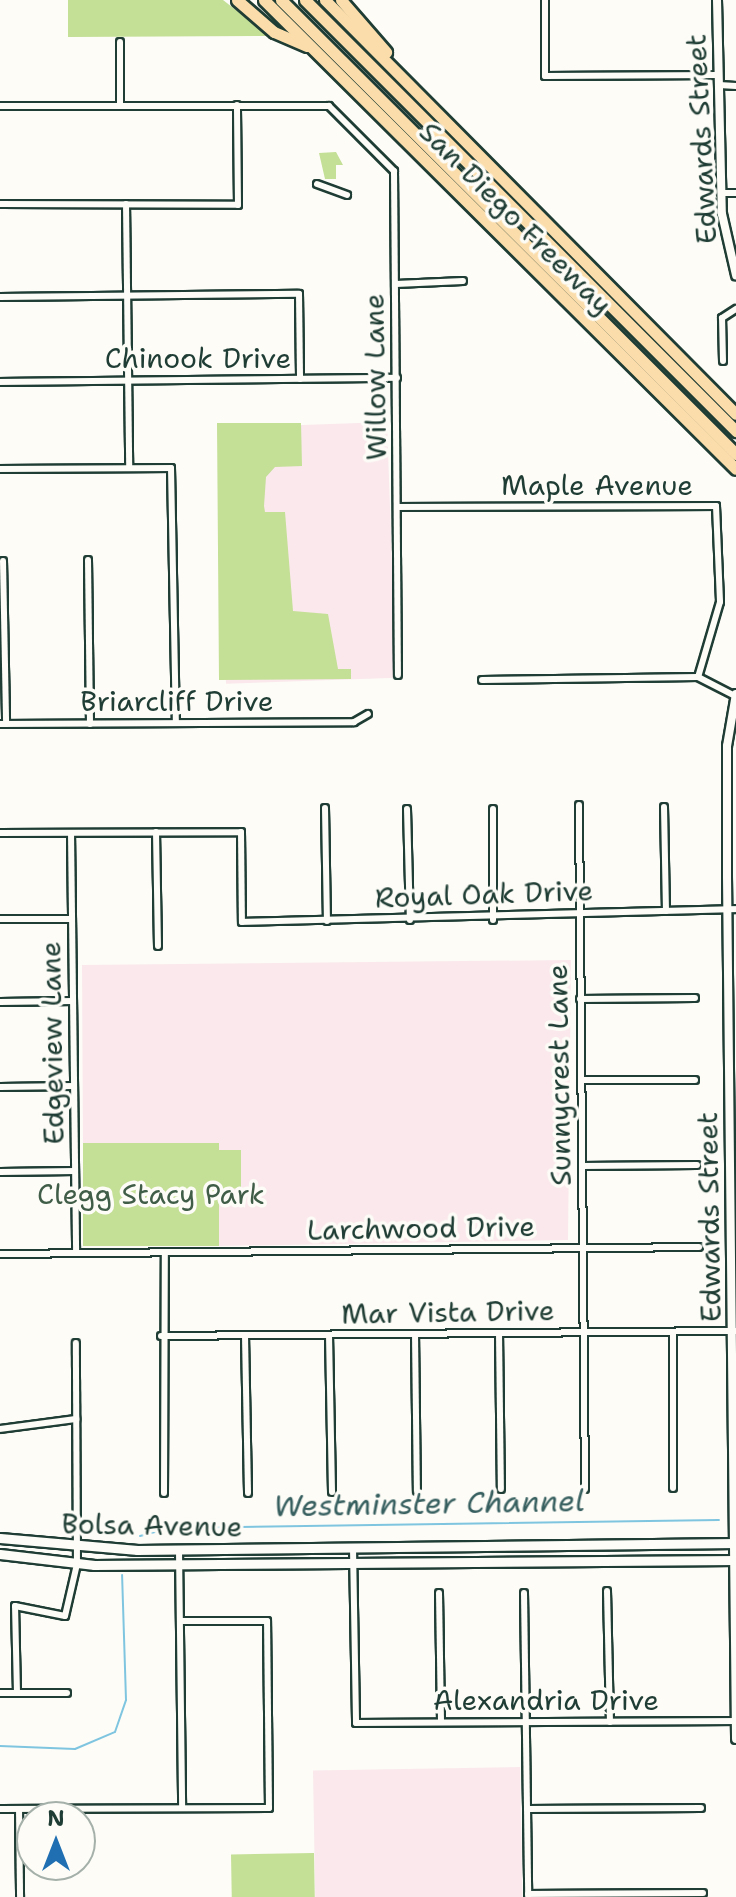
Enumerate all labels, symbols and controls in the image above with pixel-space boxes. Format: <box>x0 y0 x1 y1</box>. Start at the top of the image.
street label: Edwards Street <box>679 33 723 245</box>
street label: San Diego Freeway <box>413 115 619 321</box>
street label: Willow Lane <box>357 293 393 461</box>
street label: Chinook Drive <box>105 341 291 375</box>
street label: Maple Avenue <box>501 468 693 502</box>
street label: Briarcliff Drive <box>80 684 274 718</box>
street label: Royal Oak Drive <box>374 873 594 915</box>
street label: Edgeview Lane <box>33 941 71 1145</box>
street label: Sunnycrest Lane <box>540 964 578 1186</box>
street label: Edwards Street <box>690 1112 728 1322</box>
park label: Clegg Stacy Park <box>37 1177 265 1211</box>
street label: Larchwood Drive <box>307 1209 535 1247</box>
street label: Mar Vista Drive <box>341 1293 555 1331</box>
water label: Westminster Channel <box>273 1483 585 1525</box>
street label: Bolsa Avenue <box>61 1507 243 1543</box>
street label: Alexandria Drive <box>433 1683 659 1717</box>
north arrow <box>16 1801 96 1881</box>
text: N <box>47 1804 65 1833</box>

